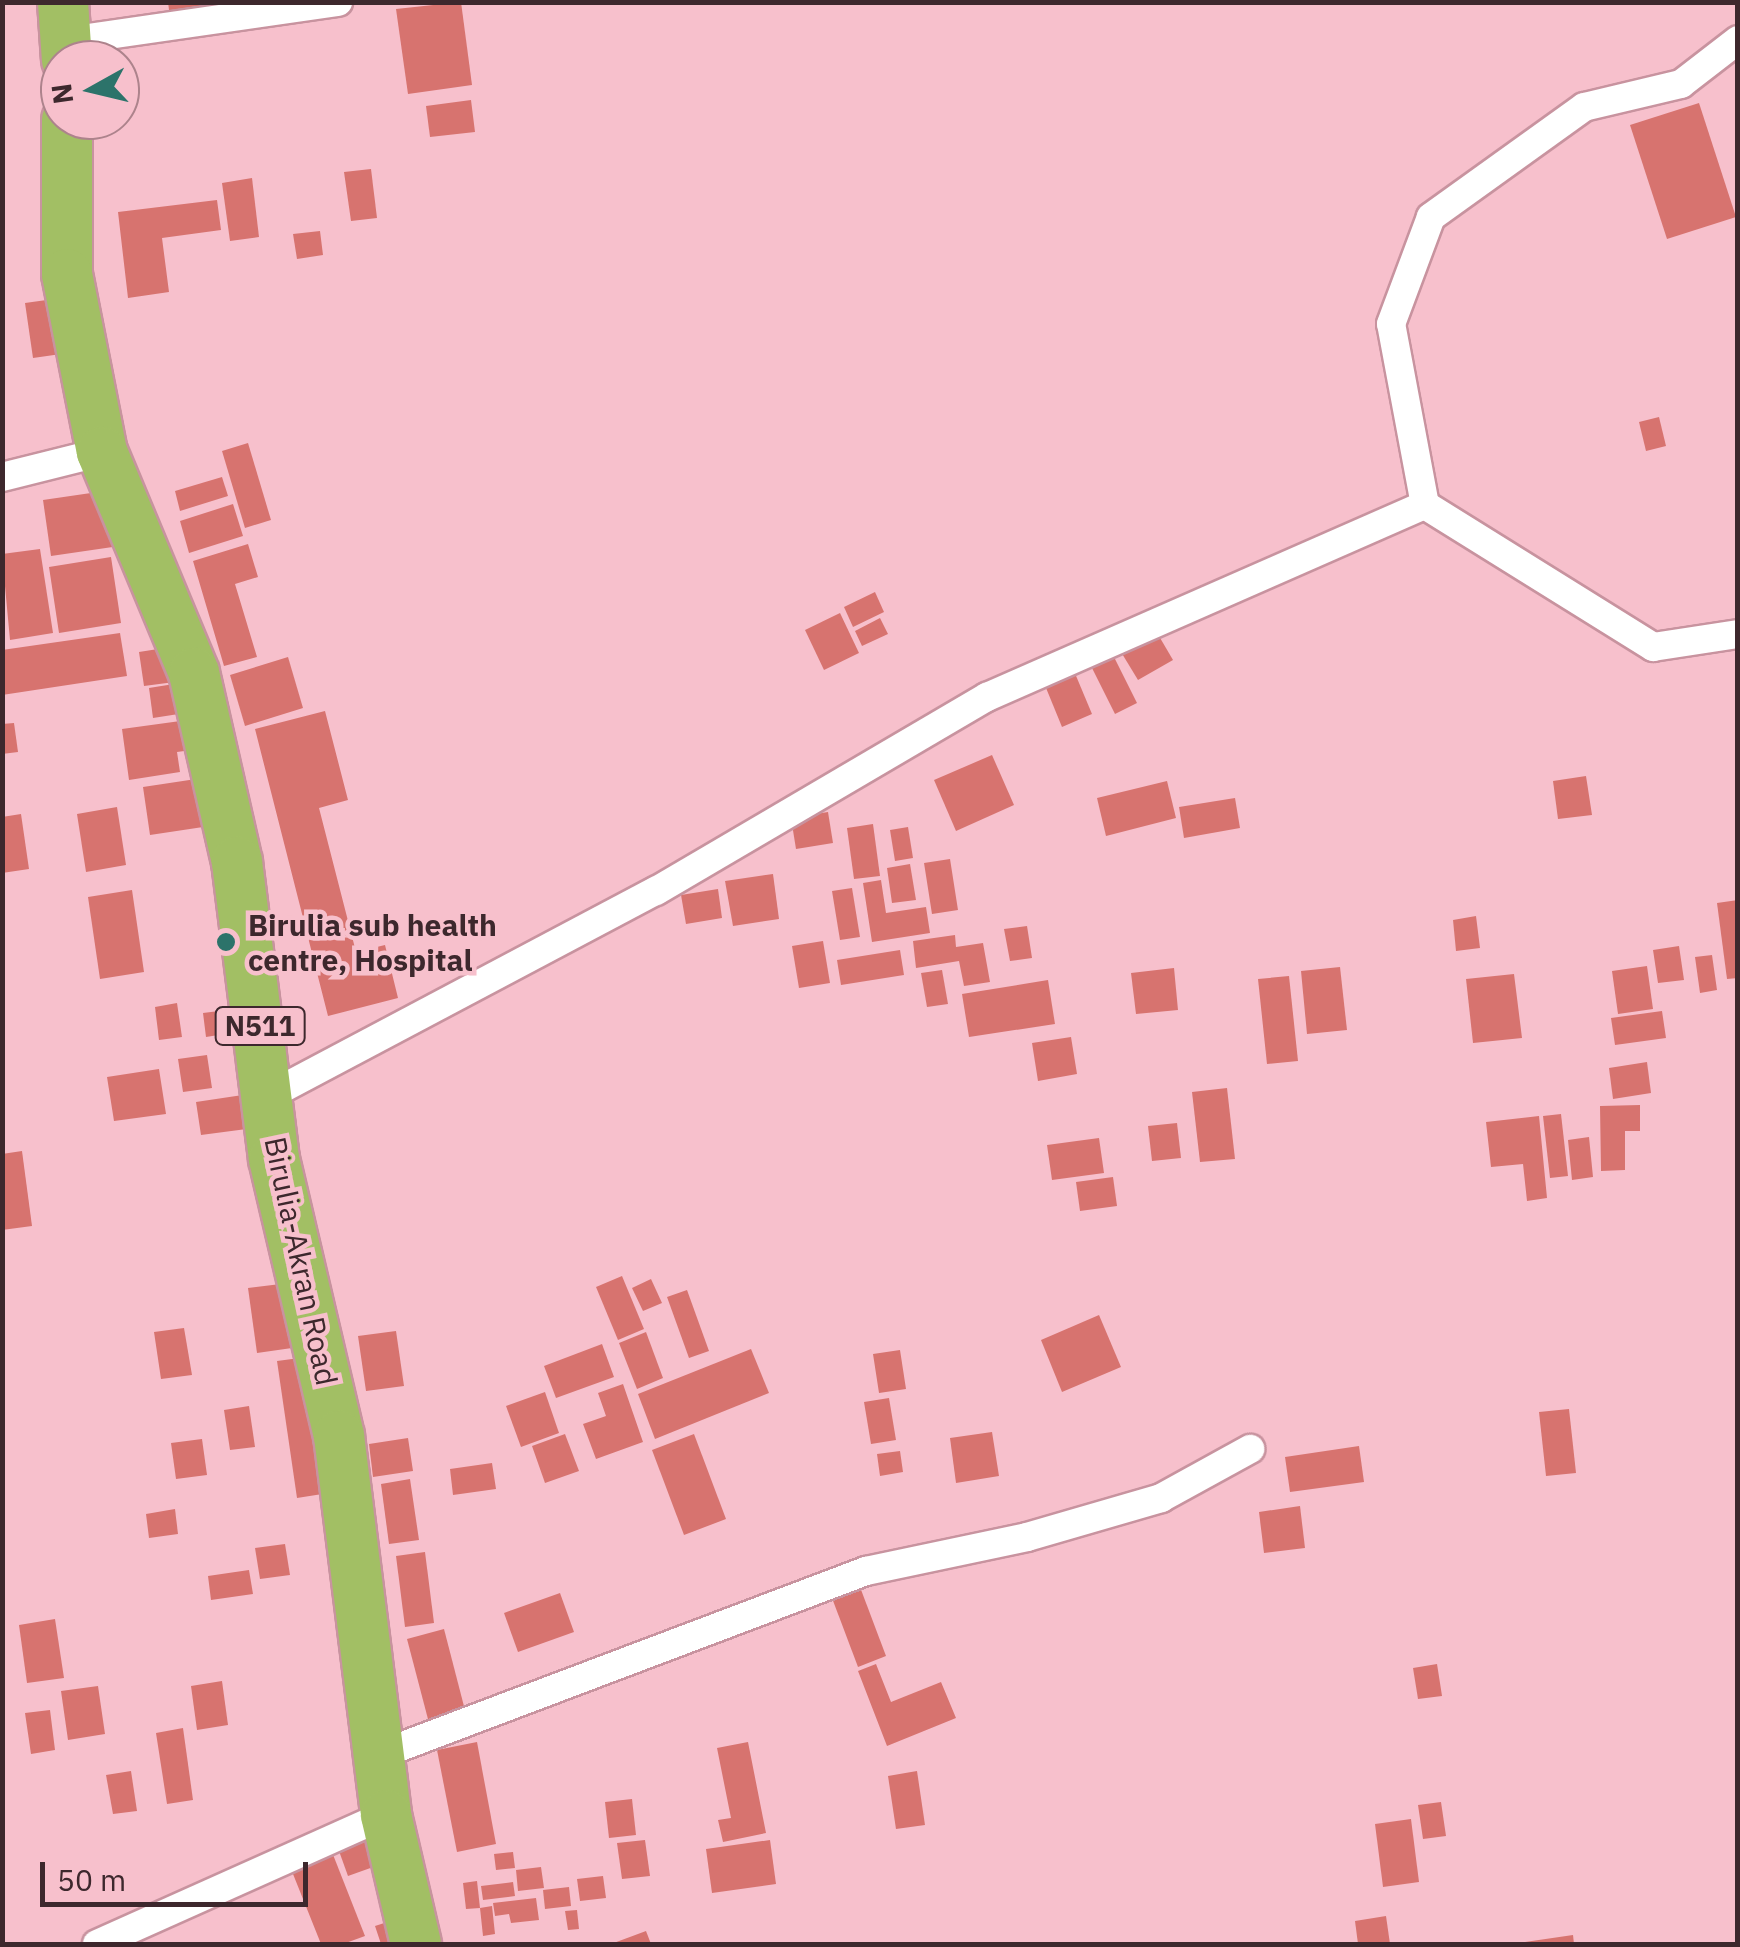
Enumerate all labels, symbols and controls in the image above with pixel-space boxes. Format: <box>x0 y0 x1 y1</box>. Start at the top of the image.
north arrow <box>40 40 140 140</box>
text: N <box>42 81 82 107</box>
place label: Birulia sub health centre, Hospital <box>248 907 497 978</box>
marker: Birulia sub health centre, Hospital <box>213 929 239 955</box>
road number: N511 <box>212 1003 308 1049</box>
street label: Birulia-Akran Road <box>257 1133 345 1389</box>
scale bar <box>45 1842 312 1904</box>
text: 50 m <box>57 1860 126 1899</box>

